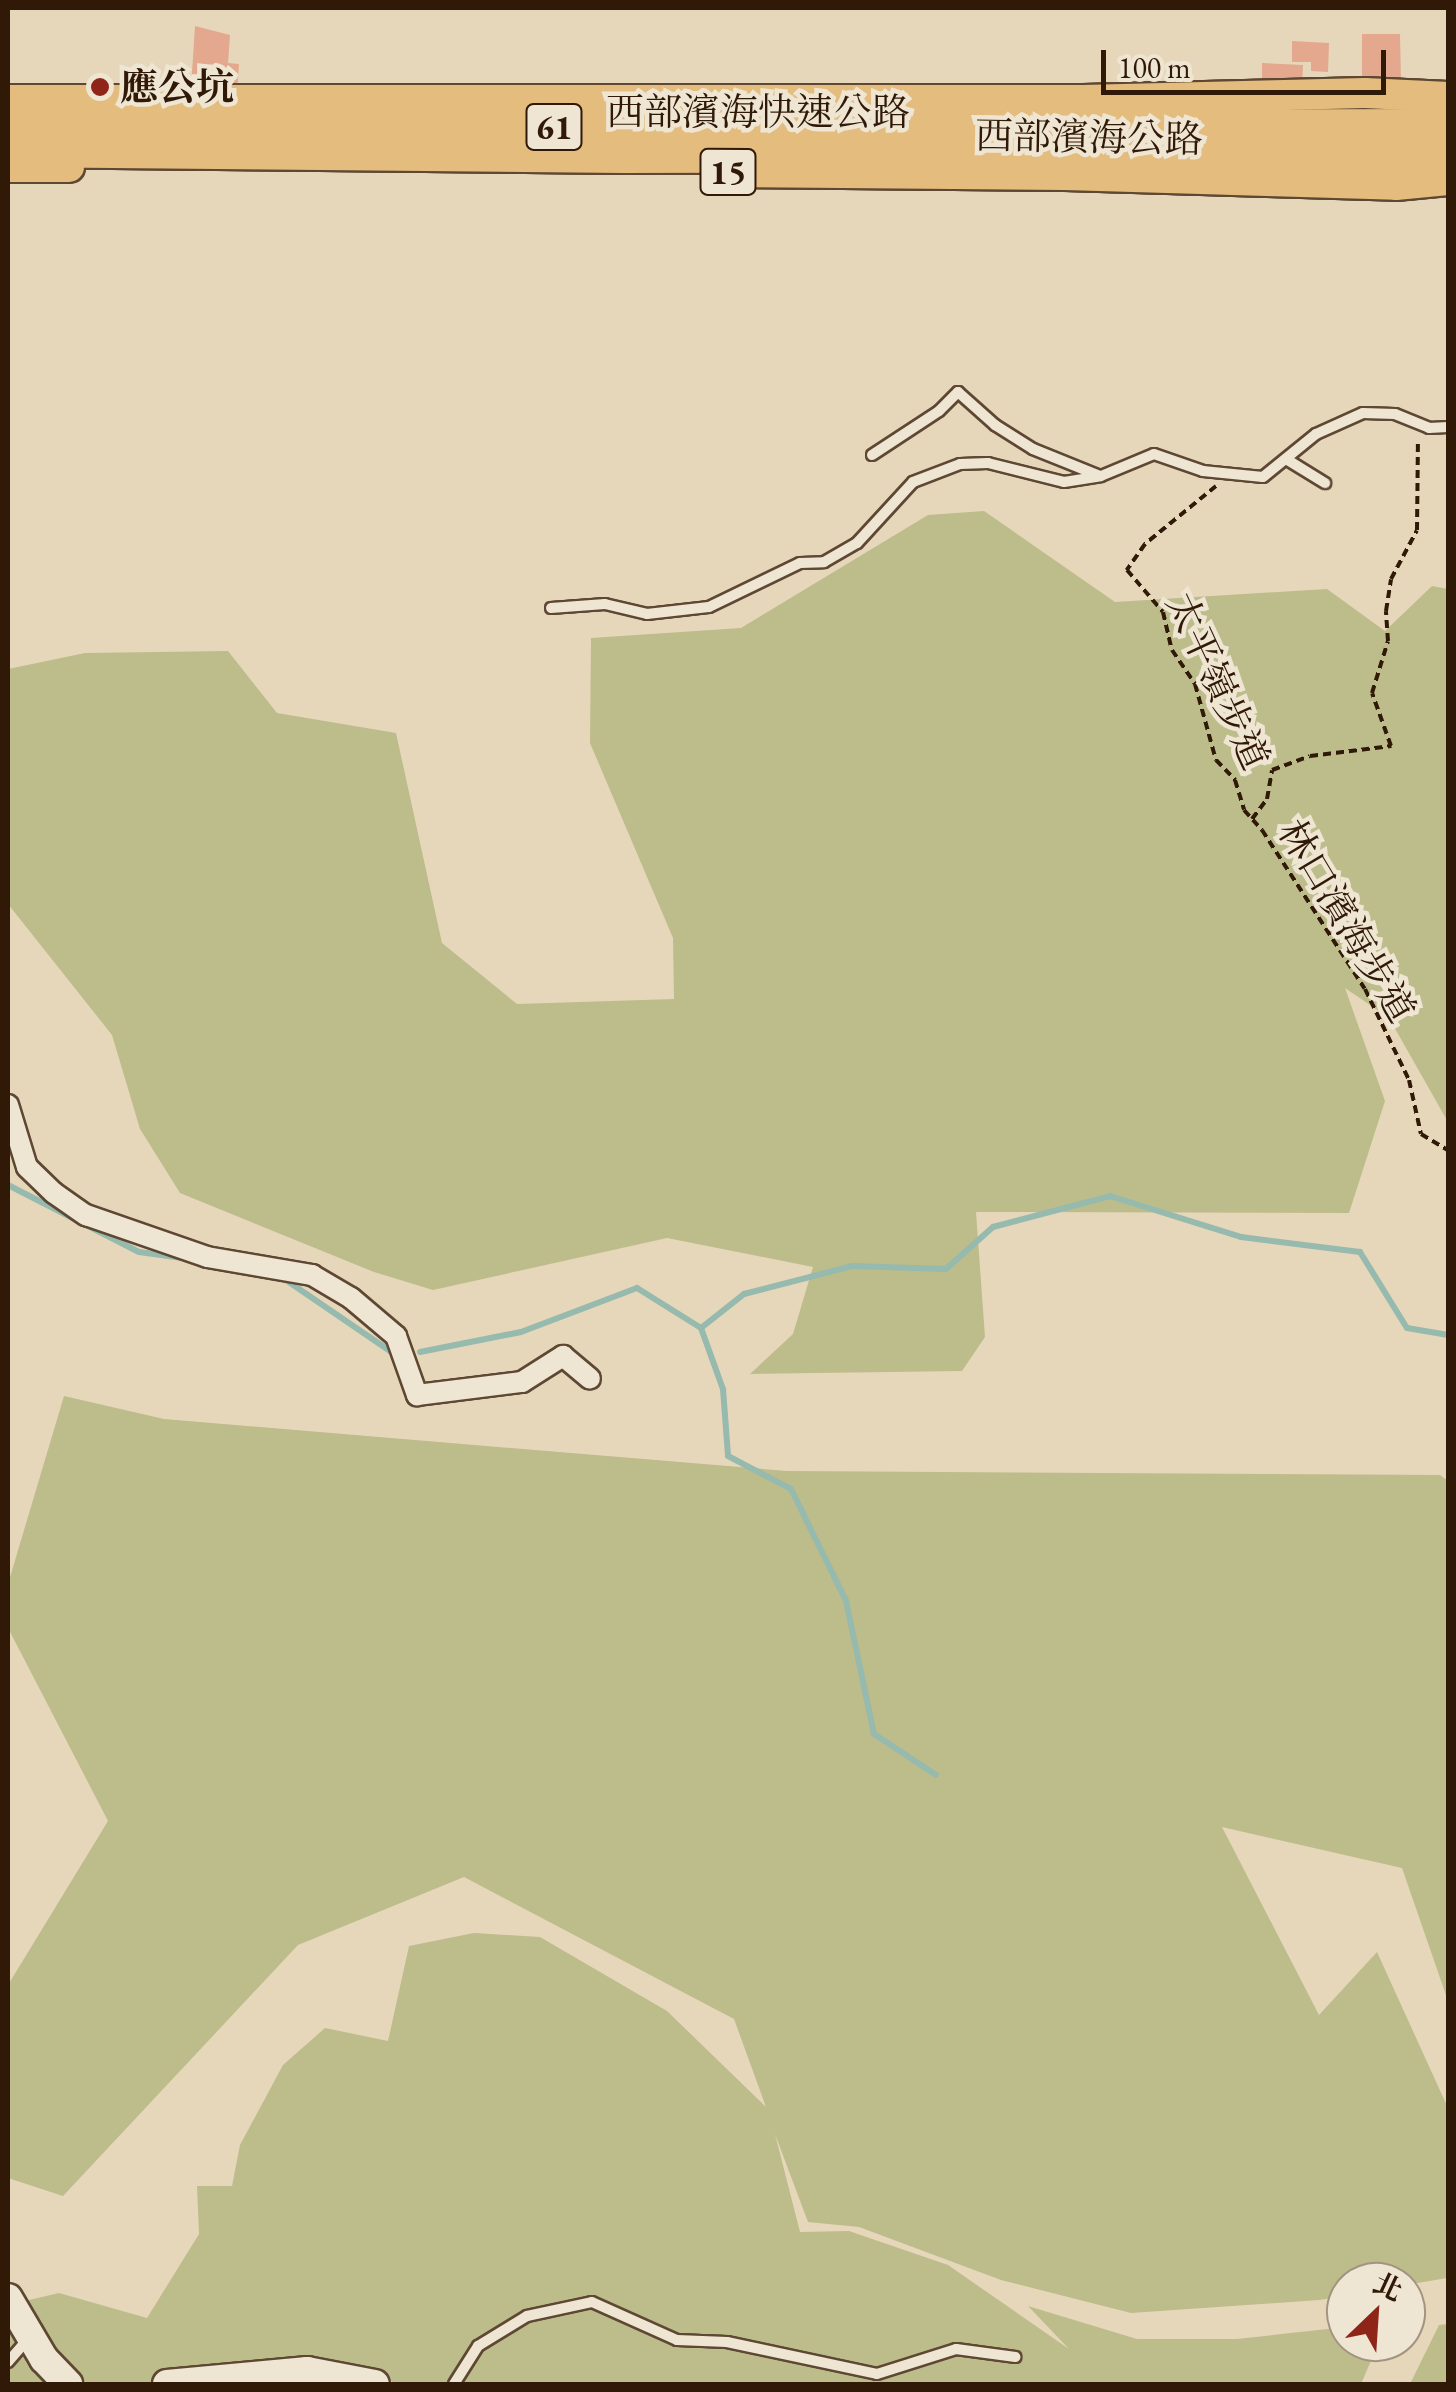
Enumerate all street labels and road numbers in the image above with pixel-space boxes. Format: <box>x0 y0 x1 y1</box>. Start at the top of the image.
street label: 西部濱海快速公路 <box>606 89 910 135</box>
road number: 61 <box>524 97 584 157</box>
street label: 西部濱海公路 <box>975 112 1203 162</box>
road number: 15 <box>698 142 758 202</box>
street label: 太平嶺步道 <box>1157 585 1279 777</box>
street label: 林口濱海步道 <box>1269 812 1425 1030</box>

